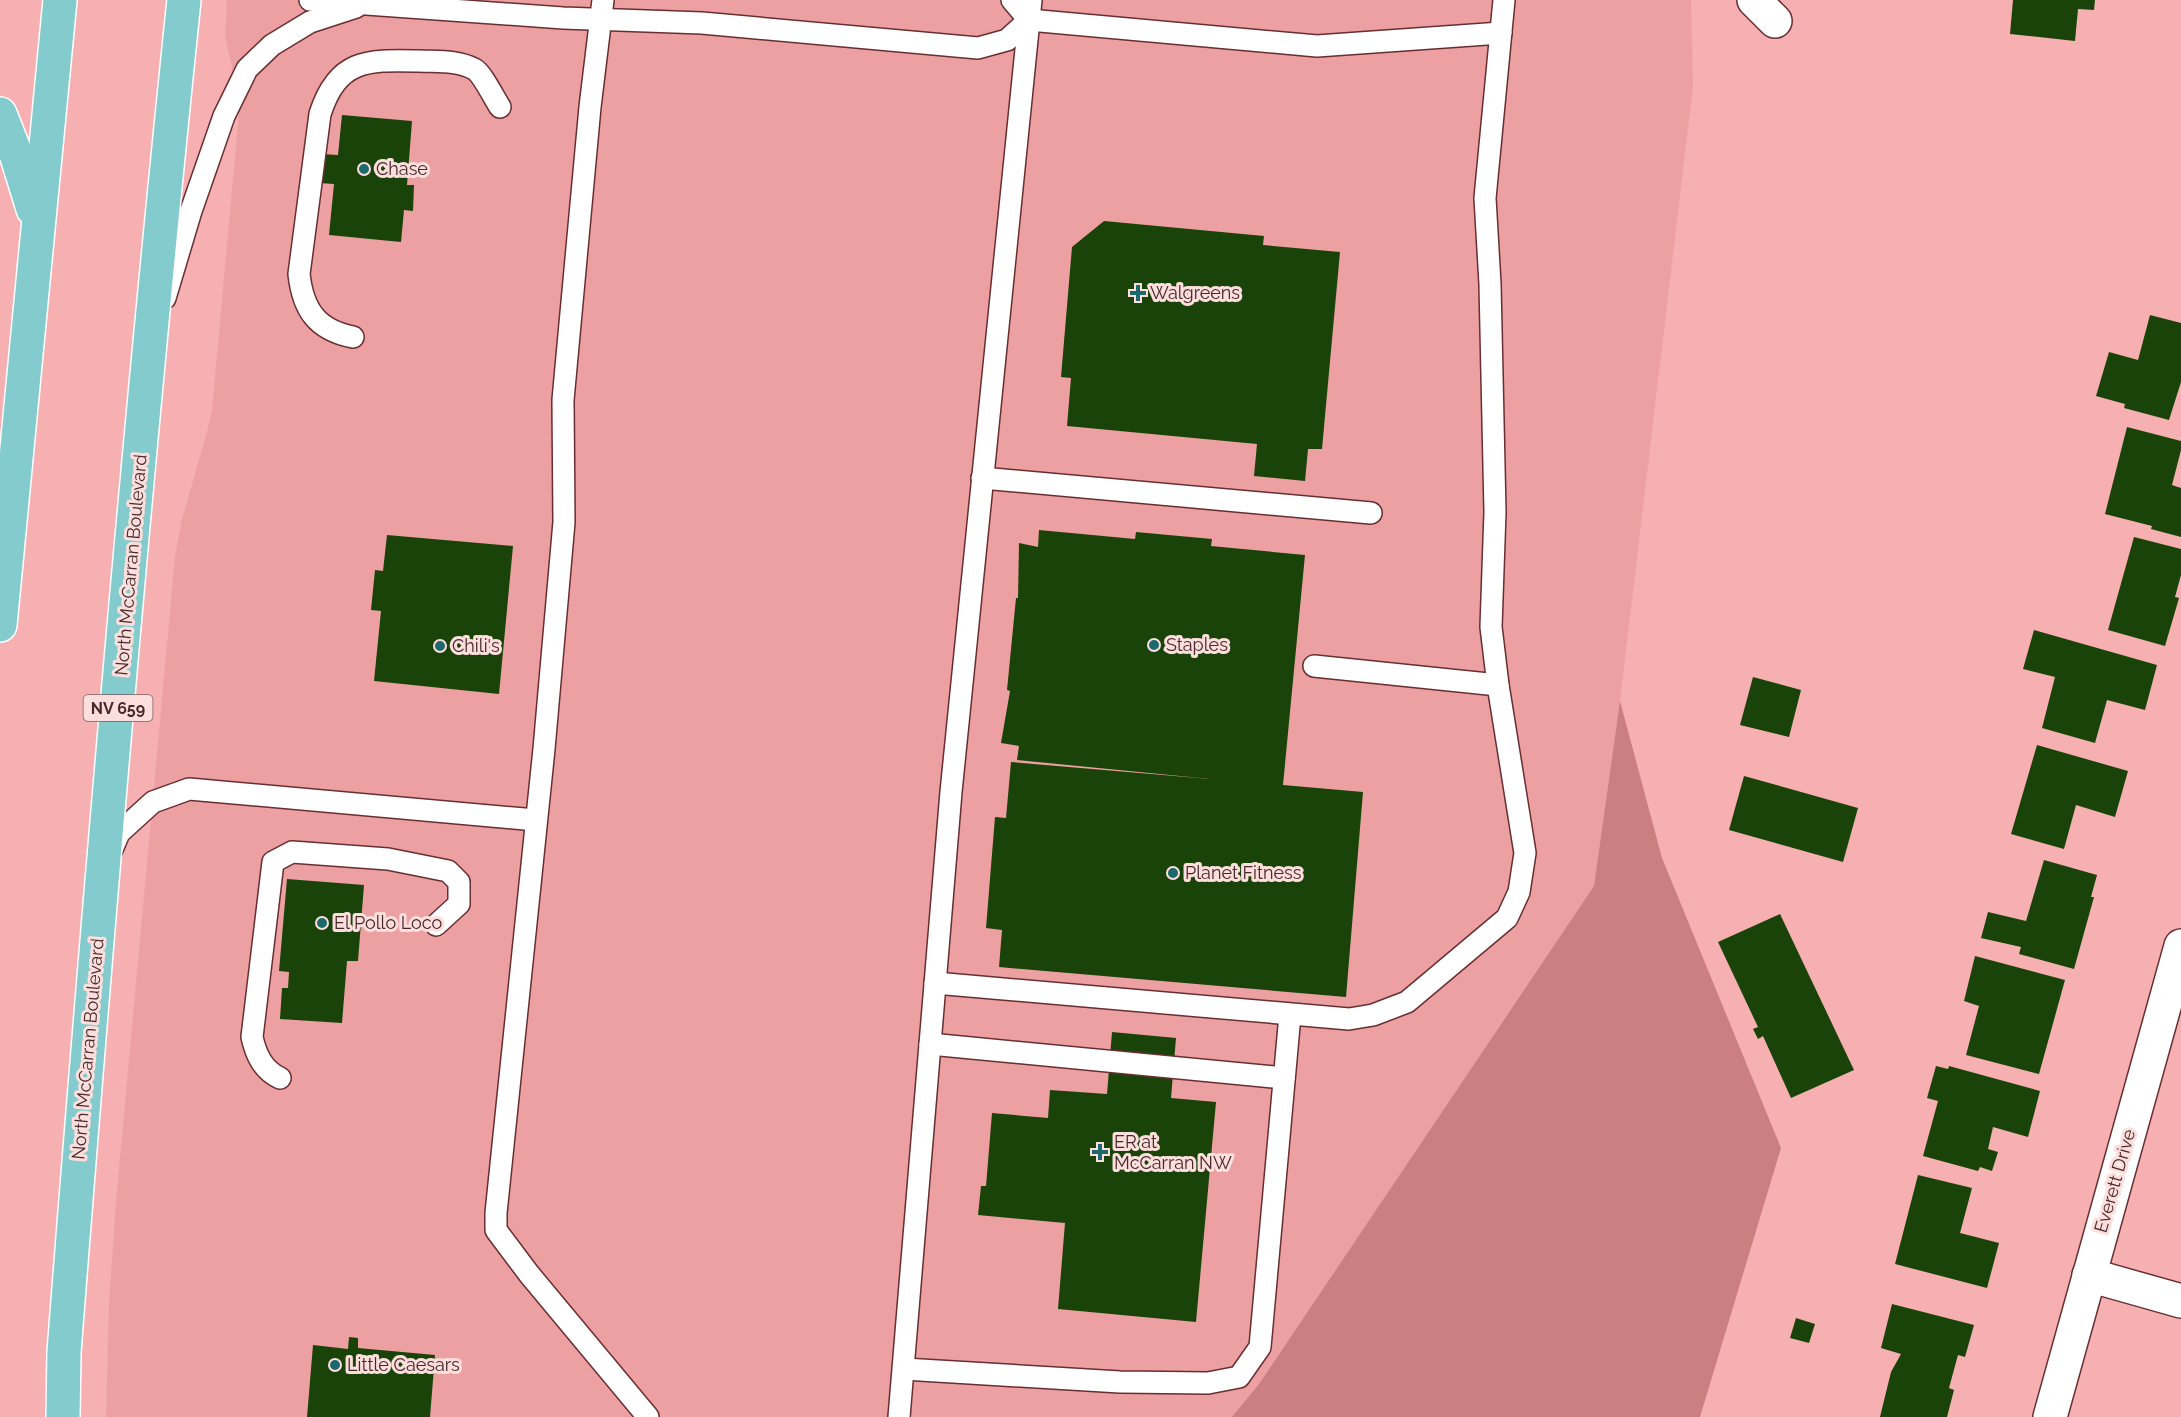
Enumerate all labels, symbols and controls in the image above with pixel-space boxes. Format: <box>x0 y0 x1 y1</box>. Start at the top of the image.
place label: Chase <box>376 158 428 179</box>
marker: Chase <box>357 162 371 176</box>
place label: Walgreens <box>1150 282 1240 303</box>
marker: Walgreens <box>1131 286 1145 300</box>
street label: North McCarran Boulevard <box>110 453 151 676</box>
place label: Staples <box>1166 634 1228 655</box>
place label: Chili's <box>452 635 500 656</box>
marker: Staples <box>1147 638 1161 652</box>
marker: Chili's <box>433 639 447 653</box>
road number: NV 659 <box>84 695 152 721</box>
place label: Planet Fitness <box>1185 862 1302 883</box>
marker: Planet Fitness <box>1166 866 1180 880</box>
place label: El Pollo Loco <box>334 912 443 933</box>
marker: El Pollo Loco <box>315 916 329 930</box>
street label: North McCarran Boulevard <box>67 937 108 1160</box>
street label: Everett Drive <box>2090 1126 2139 1235</box>
place label: ER at McCarran NW <box>1114 1131 1232 1173</box>
marker: ER at McCarran NW <box>1091 1143 1109 1161</box>
place label: Little Caesars <box>347 1354 460 1375</box>
marker: Little Caesars <box>328 1358 342 1372</box>

